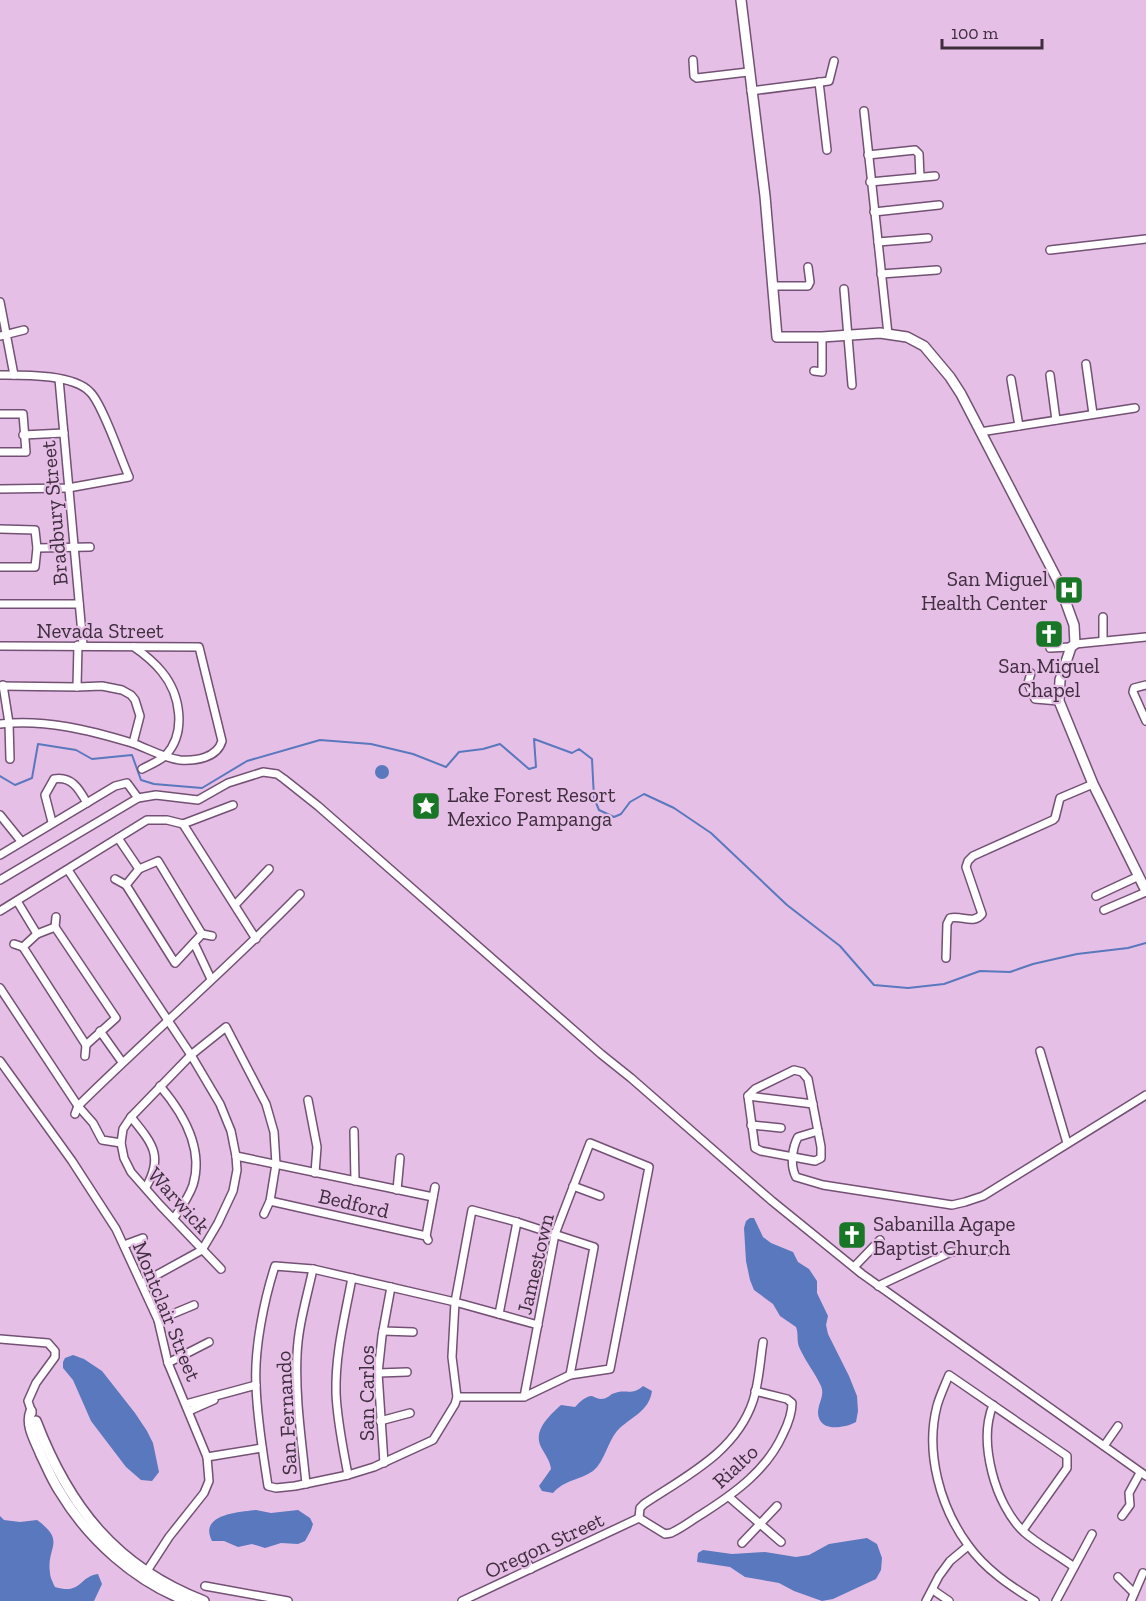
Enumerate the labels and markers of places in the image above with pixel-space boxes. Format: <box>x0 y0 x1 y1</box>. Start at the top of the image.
place label: San Miguel Health Center <box>921 566 1048 615</box>
hospital icon: San Miguel Health Center <box>1053 574 1085 606</box>
church icon: San Miguel Chapel <box>1033 618 1065 650</box>
place label: San Miguel Chapel <box>998 653 1100 702</box>
place label: Lake Forest Resort Mexico Pampanga <box>447 782 616 831</box>
place icon: Lake Forest Resort Mexico Pampanga <box>410 790 442 822</box>
place label: Sabanilla Agape Baptist Church <box>873 1211 1016 1260</box>
church icon: Sabanilla Agape Baptist Church <box>836 1219 868 1251</box>

